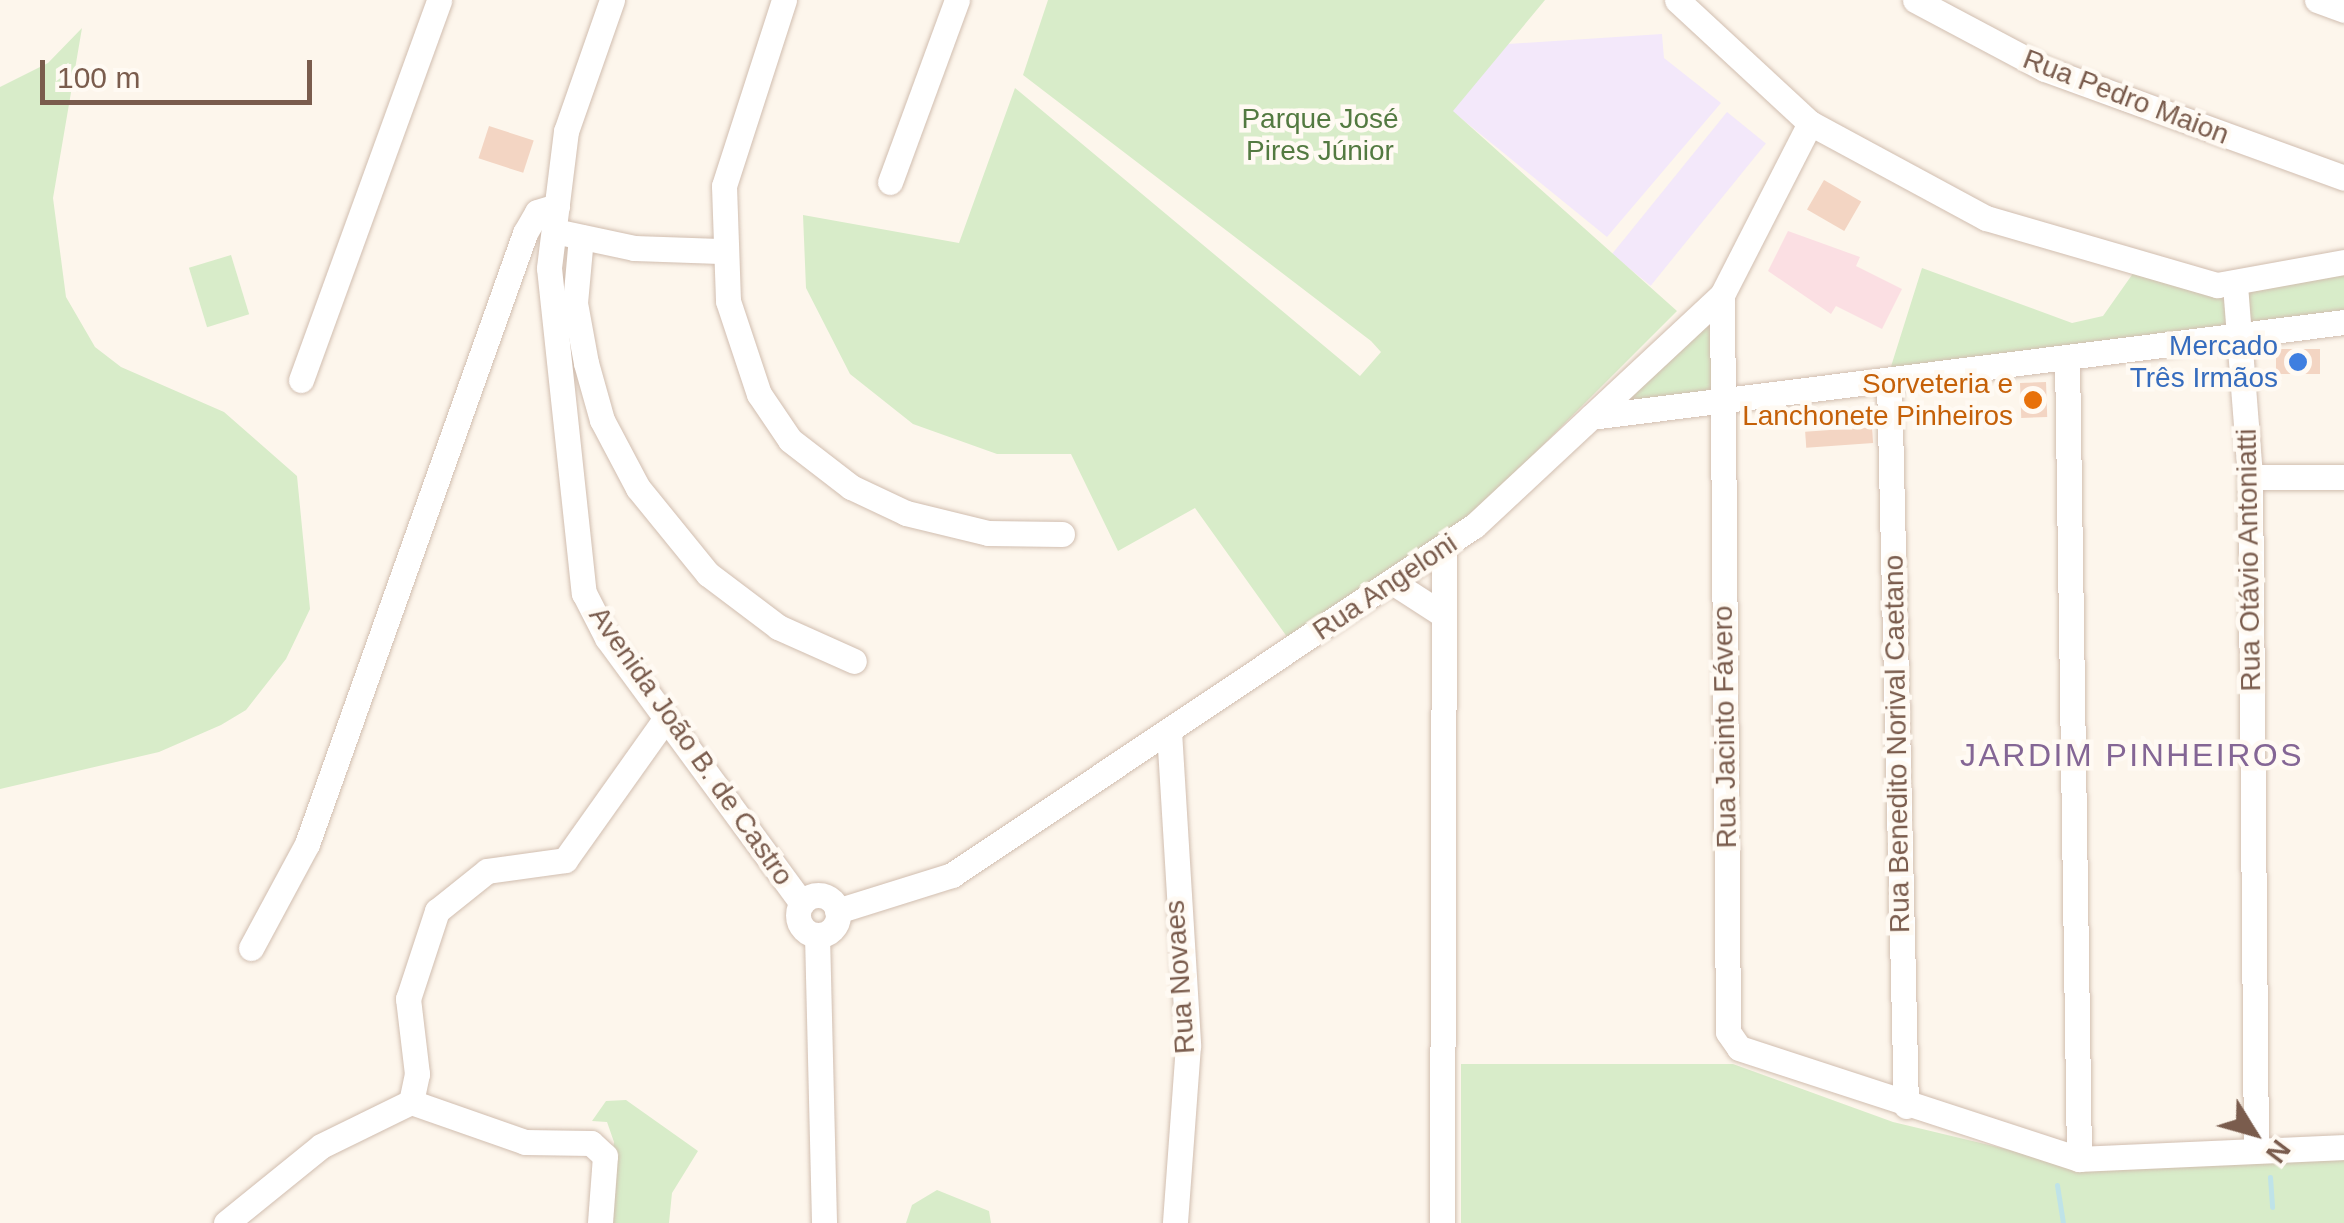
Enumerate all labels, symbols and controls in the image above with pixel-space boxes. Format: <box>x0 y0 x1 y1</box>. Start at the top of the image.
scale bar <box>45 40 318 102</box>
street label: Rua Pedro Maion <box>2018 42 2234 152</box>
text: 100 m <box>57 61 140 94</box>
park label: Parque José Pires Júnior <box>1241 102 1399 168</box>
place label: Mercado Três Irmãos <box>2130 329 2278 395</box>
marker: Mercado Três Irmãos <box>2287 351 2309 373</box>
place label: Sorveteria e Lanchonete Pinheiros <box>1742 367 2013 433</box>
marker: Sorveteria e Lanchonete Pinheiros <box>2022 389 2044 411</box>
street label: Rua Otávio Antoniatti <box>2230 427 2268 693</box>
street label: Rua Angeloni <box>1306 526 1464 648</box>
street label: Rua Benedito Norival Caetano <box>1877 555 1917 933</box>
street label: Avenida João B. de Castro <box>582 600 800 892</box>
street label: Rua Jacinto Fávero <box>1706 605 1744 849</box>
district label: JARDIM PINHEIROS <box>1960 736 2304 774</box>
street label: Rua Novaes <box>1158 899 1202 1055</box>
north arrow <box>2204 1083 2304 1183</box>
text: N <box>2260 1134 2297 1169</box>

